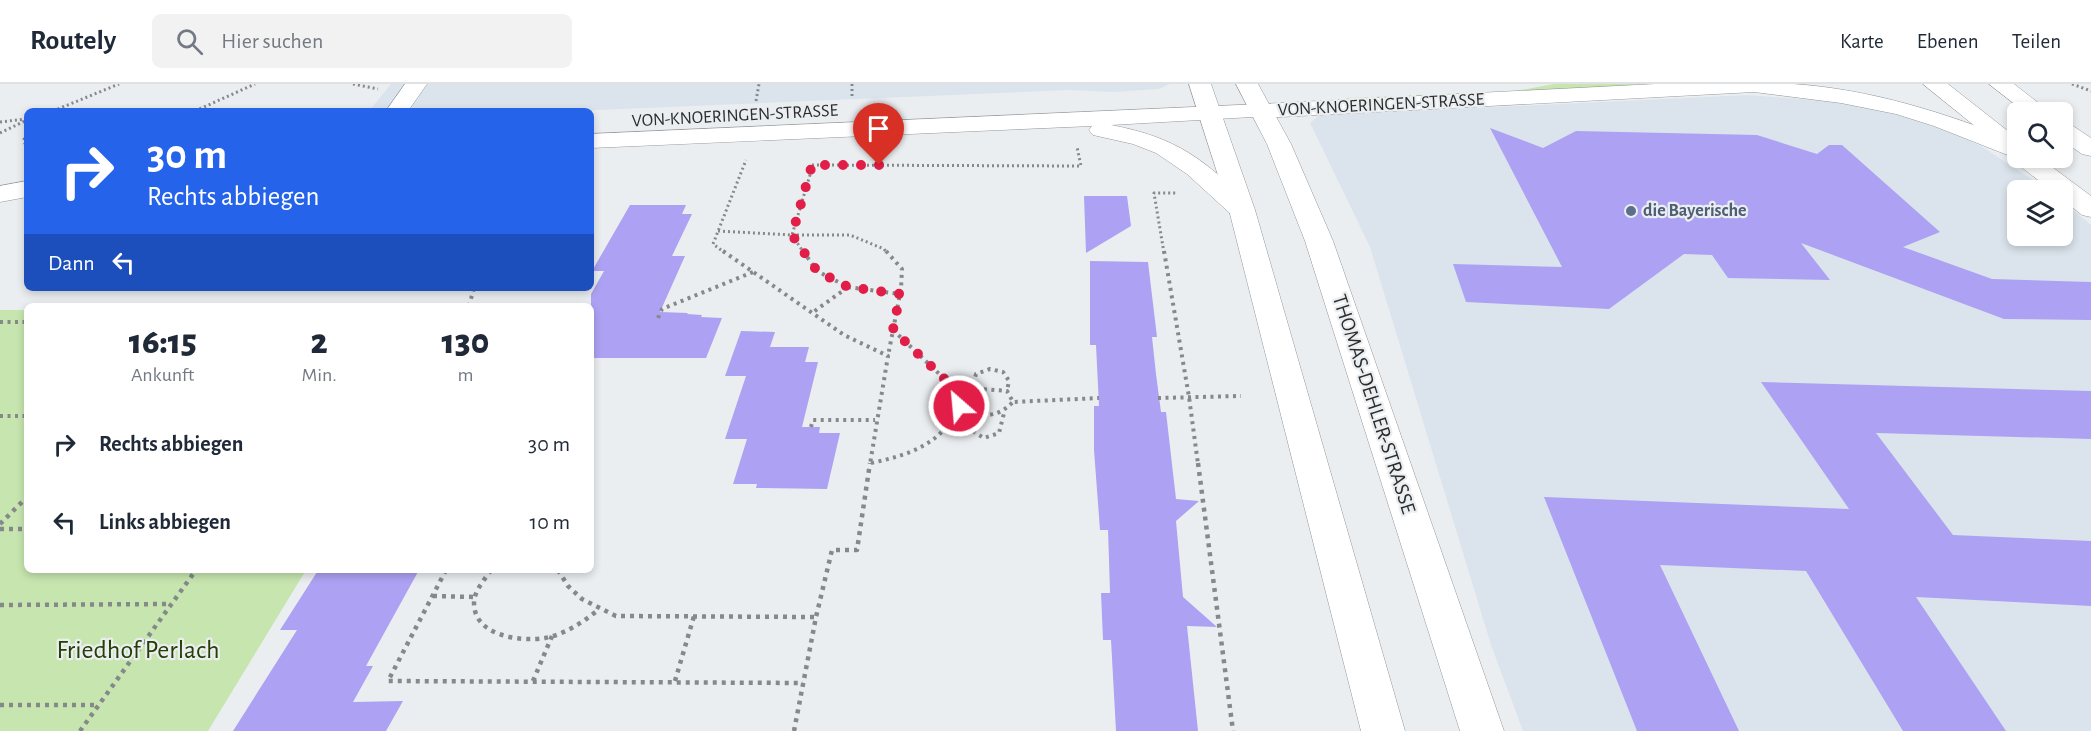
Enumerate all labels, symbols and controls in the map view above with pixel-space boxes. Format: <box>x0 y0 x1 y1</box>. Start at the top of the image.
search box <box>152 14 572 68</box>
icon: search <box>173 25 206 58</box>
text: Routely <box>30 27 116 55</box>
text: Hier suchen <box>221 30 323 52</box>
text: Karte <box>1840 31 1884 52</box>
text: Ebenen <box>1917 31 1979 52</box>
text: Teilen <box>2012 31 2061 52</box>
street label: VON-KNOERINGEN-STRASSE <box>1277 91 1485 119</box>
street label: VON-KNOERINGEN-STRASSE <box>631 102 839 130</box>
map controls <box>2007 102 2073 246</box>
button: search <box>2007 102 2073 168</box>
pin <box>853 103 904 165</box>
icon: arrive <box>862 112 895 145</box>
icon: right <box>48 132 126 210</box>
text: 30 m <box>147 134 227 176</box>
button: layers <box>2007 180 2073 246</box>
text: Rechts abbiegen <box>147 183 319 210</box>
place label: die Bayerische <box>1643 202 1746 220</box>
marker: die Bayerische <box>1624 204 1638 218</box>
icon: left <box>107 246 140 279</box>
text: Dann <box>48 252 95 274</box>
street label: THOMAS-DEHLER-STRASSE <box>1329 292 1419 516</box>
text: 16:15 <box>129 324 197 360</box>
text: 2 <box>311 324 328 360</box>
text: 130 <box>442 324 489 360</box>
text: Ankunft <box>131 365 194 385</box>
text: Min. <box>301 365 337 385</box>
text: m <box>457 365 473 385</box>
position arrow <box>927 374 991 438</box>
icon: right <box>48 428 81 461</box>
text: Rechts abbiegen <box>99 433 243 455</box>
text: 30 m <box>528 433 570 455</box>
icon: left <box>48 506 81 539</box>
text: Links abbiegen <box>99 511 231 533</box>
text: 10 m <box>530 511 570 533</box>
park label: Friedhof Perlach <box>56 637 220 663</box>

